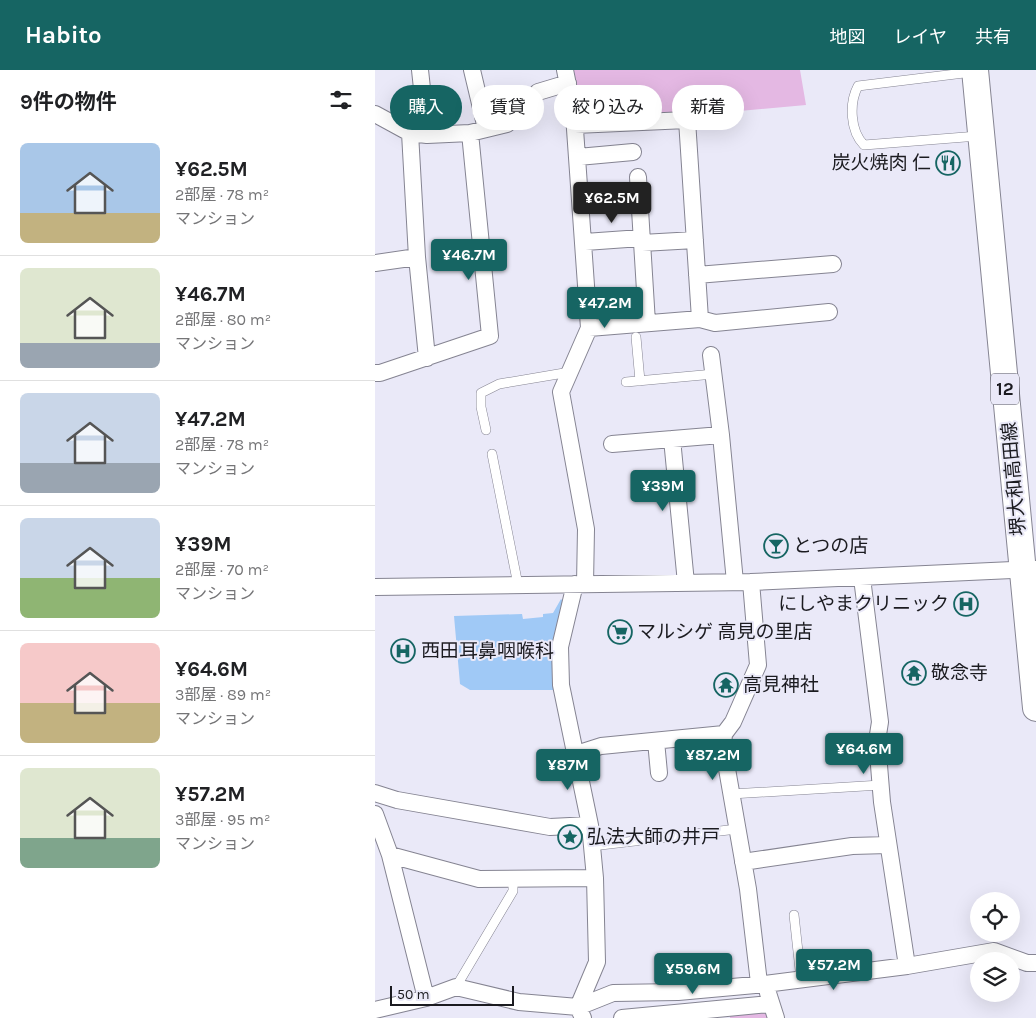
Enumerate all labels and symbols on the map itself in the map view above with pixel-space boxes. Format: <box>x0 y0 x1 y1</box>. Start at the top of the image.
restaurant icon: 炭火焼肉 仁 <box>935 150 961 176</box>
place label: 炭火焼肉 仁 <box>831 152 931 174</box>
pin: ¥62.5M <box>571 182 653 224</box>
pin: ¥46.7M <box>428 238 510 281</box>
pin: ¥47.2M <box>564 286 646 329</box>
road number: 12 <box>991 374 1019 404</box>
street label: 堺大和高田線 <box>998 421 1030 537</box>
pin: ¥39M <box>633 470 693 512</box>
bar icon: とつの店 <box>763 533 789 559</box>
place label: とつの店 <box>793 535 868 557</box>
hospital icon: にしやまクリニック <box>953 591 979 617</box>
place label: にしやまクリニック <box>778 593 949 615</box>
supermarket icon: マルシゲ 高見の里店 <box>607 619 633 645</box>
place label: マルシゲ 高見の里店 <box>637 621 813 643</box>
hospital icon: 西田耳鼻咽喉科 <box>390 638 416 664</box>
place label: 西田耳鼻咽喉科 <box>421 640 554 662</box>
temple icon: 敬念寺 <box>901 660 927 686</box>
place label: 敬念寺 <box>931 662 988 684</box>
temple icon: 高見神社 <box>713 672 739 698</box>
place label: 高見神社 <box>743 674 819 696</box>
pin: ¥64.6M <box>823 732 905 775</box>
pin: ¥87.2M <box>672 738 754 781</box>
pin: ¥87M <box>538 748 598 791</box>
place icon: 弘法大師の井戸 <box>557 824 583 850</box>
place label: 弘法大師の井戸 <box>587 826 720 848</box>
pin: ¥57.2M <box>793 948 875 991</box>
pin: ¥59.6M <box>652 952 734 995</box>
scale bar <box>390 983 514 1006</box>

